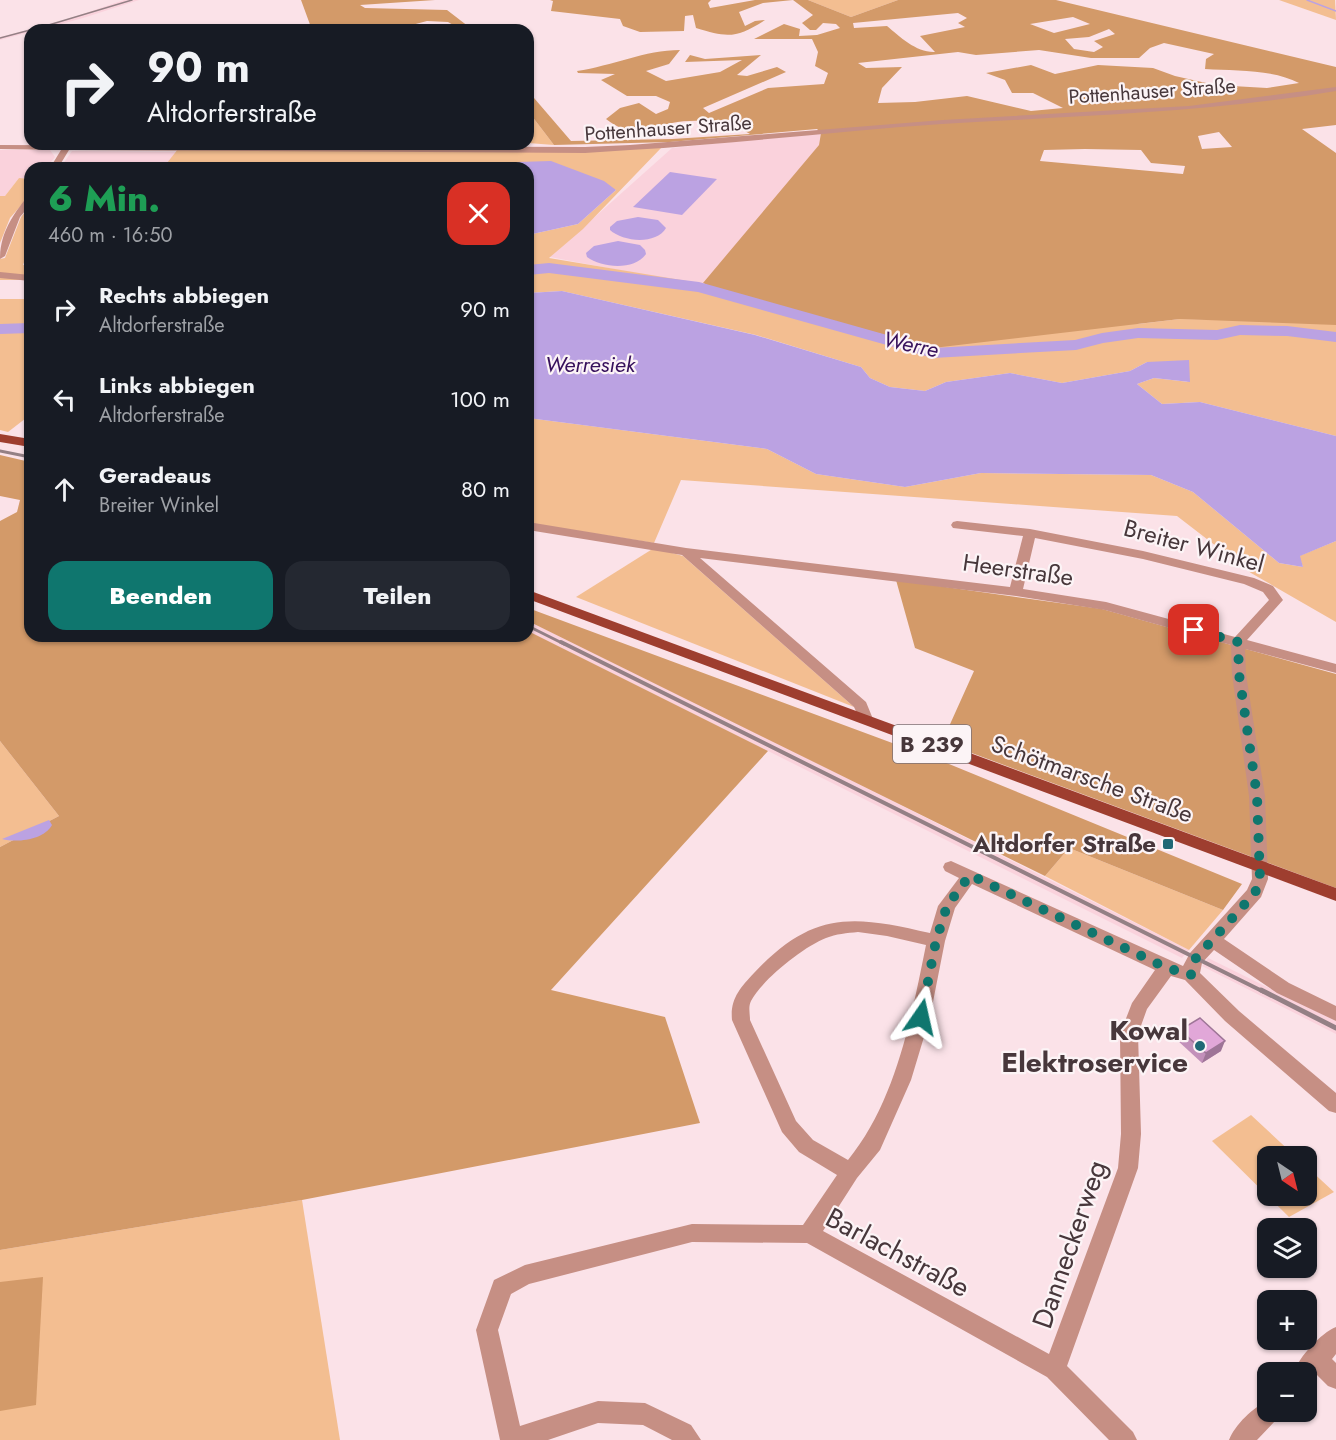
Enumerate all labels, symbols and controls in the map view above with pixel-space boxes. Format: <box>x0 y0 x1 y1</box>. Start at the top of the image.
text: 90 m <box>147 37 250 98</box>
icon: right <box>48 48 126 126</box>
street label: Pottenhauser Straße <box>1068 71 1237 112</box>
text: Altdorferstraße <box>147 93 317 132</box>
street label: Pottenhauser Straße <box>584 108 753 149</box>
text: 6 Min. <box>48 172 160 224</box>
button: close <box>447 182 510 245</box>
text: 460 m · 16:50 <box>48 221 173 250</box>
text: Rechts abbiegen <box>99 279 269 311</box>
icon: right <box>48 293 81 326</box>
text: 90 m <box>460 293 510 325</box>
text: Altdorferstraße <box>99 311 225 340</box>
water label: Werre <box>880 323 942 365</box>
water label: Werresiek <box>545 348 637 380</box>
text: Links abbiegen <box>99 369 255 401</box>
icon: left <box>48 383 81 416</box>
text: 100 m <box>450 383 510 415</box>
text: Altdorferstraße <box>99 401 225 430</box>
text: Geradeaus <box>99 459 211 491</box>
icon: ahead <box>48 473 81 506</box>
text: 80 m <box>461 473 510 505</box>
text: Breiter Winkel <box>99 491 219 520</box>
street label: Breiter Winkel <box>1120 510 1268 581</box>
street label: Heerstraße <box>961 544 1076 595</box>
button: Beenden <box>48 561 273 630</box>
button: Teilen <box>285 561 510 630</box>
pin <box>1168 604 1219 655</box>
icon: arrive <box>1177 613 1210 646</box>
road number: B 239 <box>893 725 971 763</box>
street label: Schötmarsche Straße <box>986 726 1198 831</box>
place label: Altdorfer Straße <box>972 826 1156 861</box>
marker: Altdorfer Straße <box>1161 837 1175 851</box>
position arrow <box>889 985 953 1049</box>
place label: Kowal Elektroservice <box>1001 1010 1188 1083</box>
marker: Kowal Elektroservice <box>1193 1039 1207 1053</box>
north arrow <box>1257 1146 1317 1206</box>
map controls <box>1257 1146 1317 1422</box>
street label: Danneckerweg <box>1022 1155 1117 1334</box>
street label: Barlachstraße <box>818 1197 977 1308</box>
button: layers <box>1257 1218 1317 1278</box>
button: + <box>1257 1290 1317 1350</box>
button: − <box>1257 1362 1317 1422</box>

